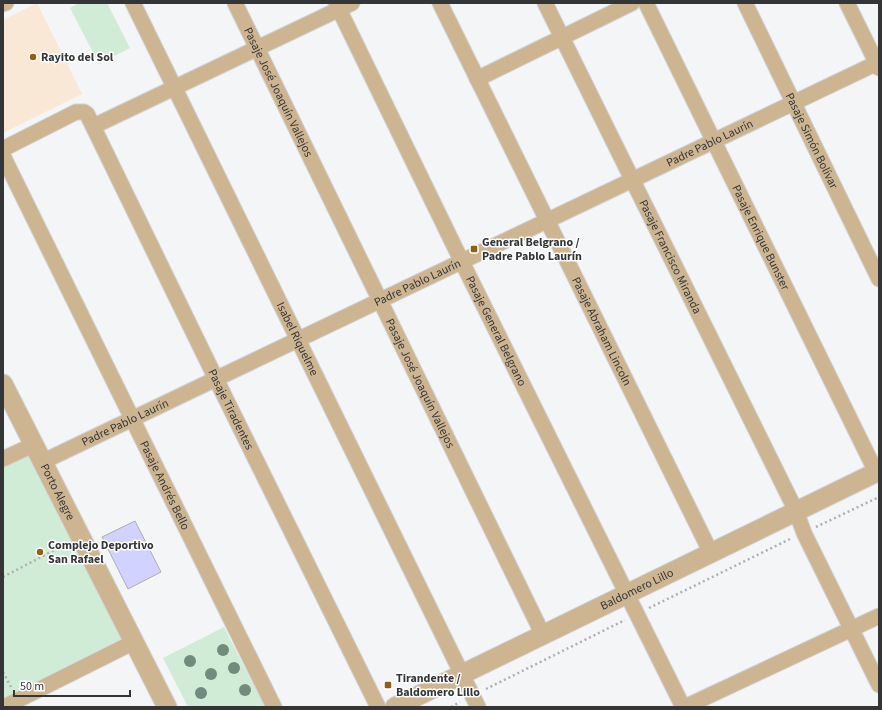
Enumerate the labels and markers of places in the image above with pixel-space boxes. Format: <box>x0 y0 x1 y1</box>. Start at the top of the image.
place label: Rayito del Sol <box>41 49 114 66</box>
marker: Rayito del Sol <box>28 52 38 62</box>
place label: General Belgrano / Padre Pablo Laurín <box>482 234 582 265</box>
marker: General Belgrano / Padre Pablo Laurín <box>469 244 479 254</box>
place label: Complejo Deportivo San Rafael <box>48 537 154 568</box>
marker: Complejo Deportivo San Rafael <box>35 547 45 557</box>
place label: Tirandente / Baldomero Lillo <box>396 670 480 701</box>
marker: Tirandente / Baldomero Lillo <box>383 680 393 690</box>

